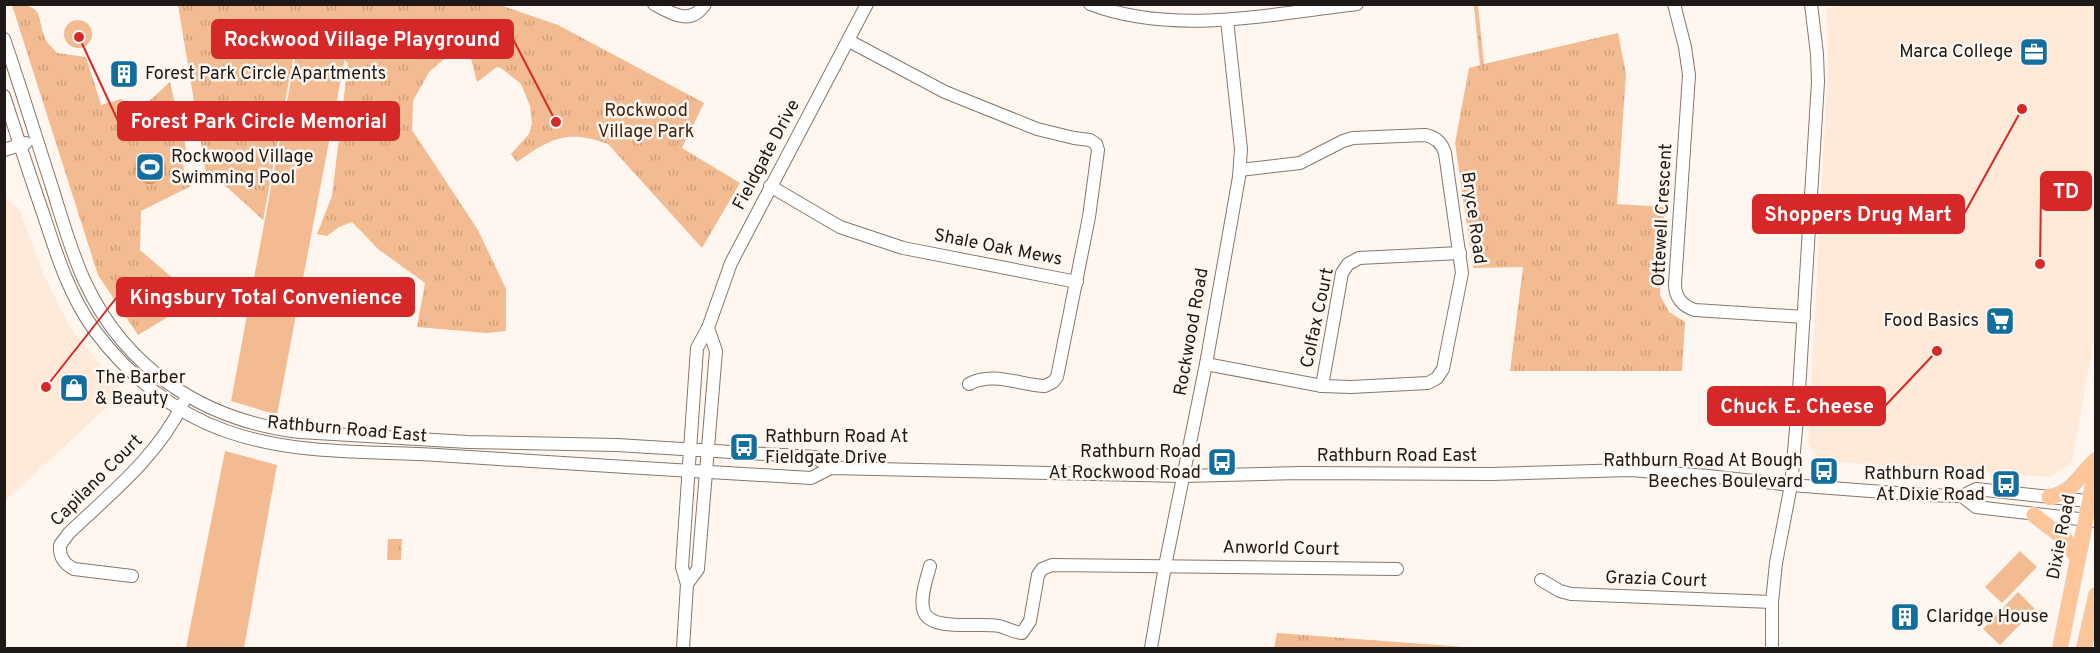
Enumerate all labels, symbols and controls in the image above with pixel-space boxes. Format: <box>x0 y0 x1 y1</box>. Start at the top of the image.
callout: Rockwood Village Playground <box>212 20 513 58</box>
text: Rockwood Village Playground <box>224 28 500 54</box>
office icon: Marca College <box>2018 36 2050 68</box>
place label: Marca College <box>1899 41 2013 64</box>
building icon: Forest Park Circle Apartments <box>108 58 140 90</box>
place label: Forest Park Circle Apartments <box>145 63 386 86</box>
street label: Fieldgate Drive <box>728 96 806 214</box>
park label: Rockwood Village Park <box>598 100 694 144</box>
callout: Forest Park Circle Memorial <box>118 102 399 140</box>
text: Forest Park Circle Memorial <box>131 110 387 136</box>
street label: Ottewell Crescent <box>1648 143 1678 287</box>
place label: Rockwood Village Swimming Pool <box>171 146 313 190</box>
sports icon: Rockwood Village Swimming Pool <box>134 151 166 183</box>
street label: Bryce Road <box>1455 170 1491 266</box>
callout: TD <box>2041 172 2091 210</box>
text: TD <box>2053 180 2079 206</box>
callout: Shoppers Drug Mart <box>1753 195 1964 233</box>
text: Shoppers Drug Mart <box>1764 203 1952 229</box>
street label: Shale Oak Mews <box>932 224 1064 272</box>
street label: Rockwood Road <box>1169 266 1215 398</box>
street label: Colfax Court <box>1296 266 1340 370</box>
callout: Kingsbury Total Convenience <box>117 278 414 316</box>
text: Kingsbury Total Convenience <box>130 286 402 312</box>
supermarket icon: Food Basics <box>1984 305 2016 337</box>
place label: Food Basics <box>1884 310 1979 333</box>
place label: The Barber & Beauty <box>95 367 186 411</box>
shop icon: The Barber & Beauty <box>58 372 90 404</box>
callout: Chuck E. Cheese <box>1708 387 1885 425</box>
text: Chuck E. Cheese <box>1720 395 1874 421</box>
street label: Rathburn Road East <box>266 412 428 448</box>
place label: Rathburn Road At Fieldgate Drive <box>765 426 908 470</box>
street label: Capilano Court <box>46 430 148 532</box>
bus stop icon: Rathburn Road At Fieldgate Drive <box>728 431 760 463</box>
place label: Rathburn Road At Rockwood Road <box>1048 441 1201 485</box>
street label: Rathburn Road East <box>1317 445 1477 468</box>
bus stop icon: Rathburn Road At Rockwood Road <box>1206 446 1238 478</box>
place label: Rathburn Road At Bough Beeches Boulevard <box>1603 450 1803 494</box>
bus stop icon: Rathburn Road At Bough Beeches Boulevard <box>1808 455 1840 487</box>
place label: Rathburn Road At Dixie Road <box>1864 463 1985 507</box>
bus stop icon: Rathburn Road At Dixie Road <box>1990 468 2022 500</box>
street label: Dixie Road <box>2042 492 2082 582</box>
street label: Anworld Court <box>1222 536 1340 562</box>
street label: Grazia Court <box>1605 567 1707 593</box>
building icon: Claridge House <box>1889 601 1921 633</box>
place label: Claridge House <box>1926 606 2048 629</box>

